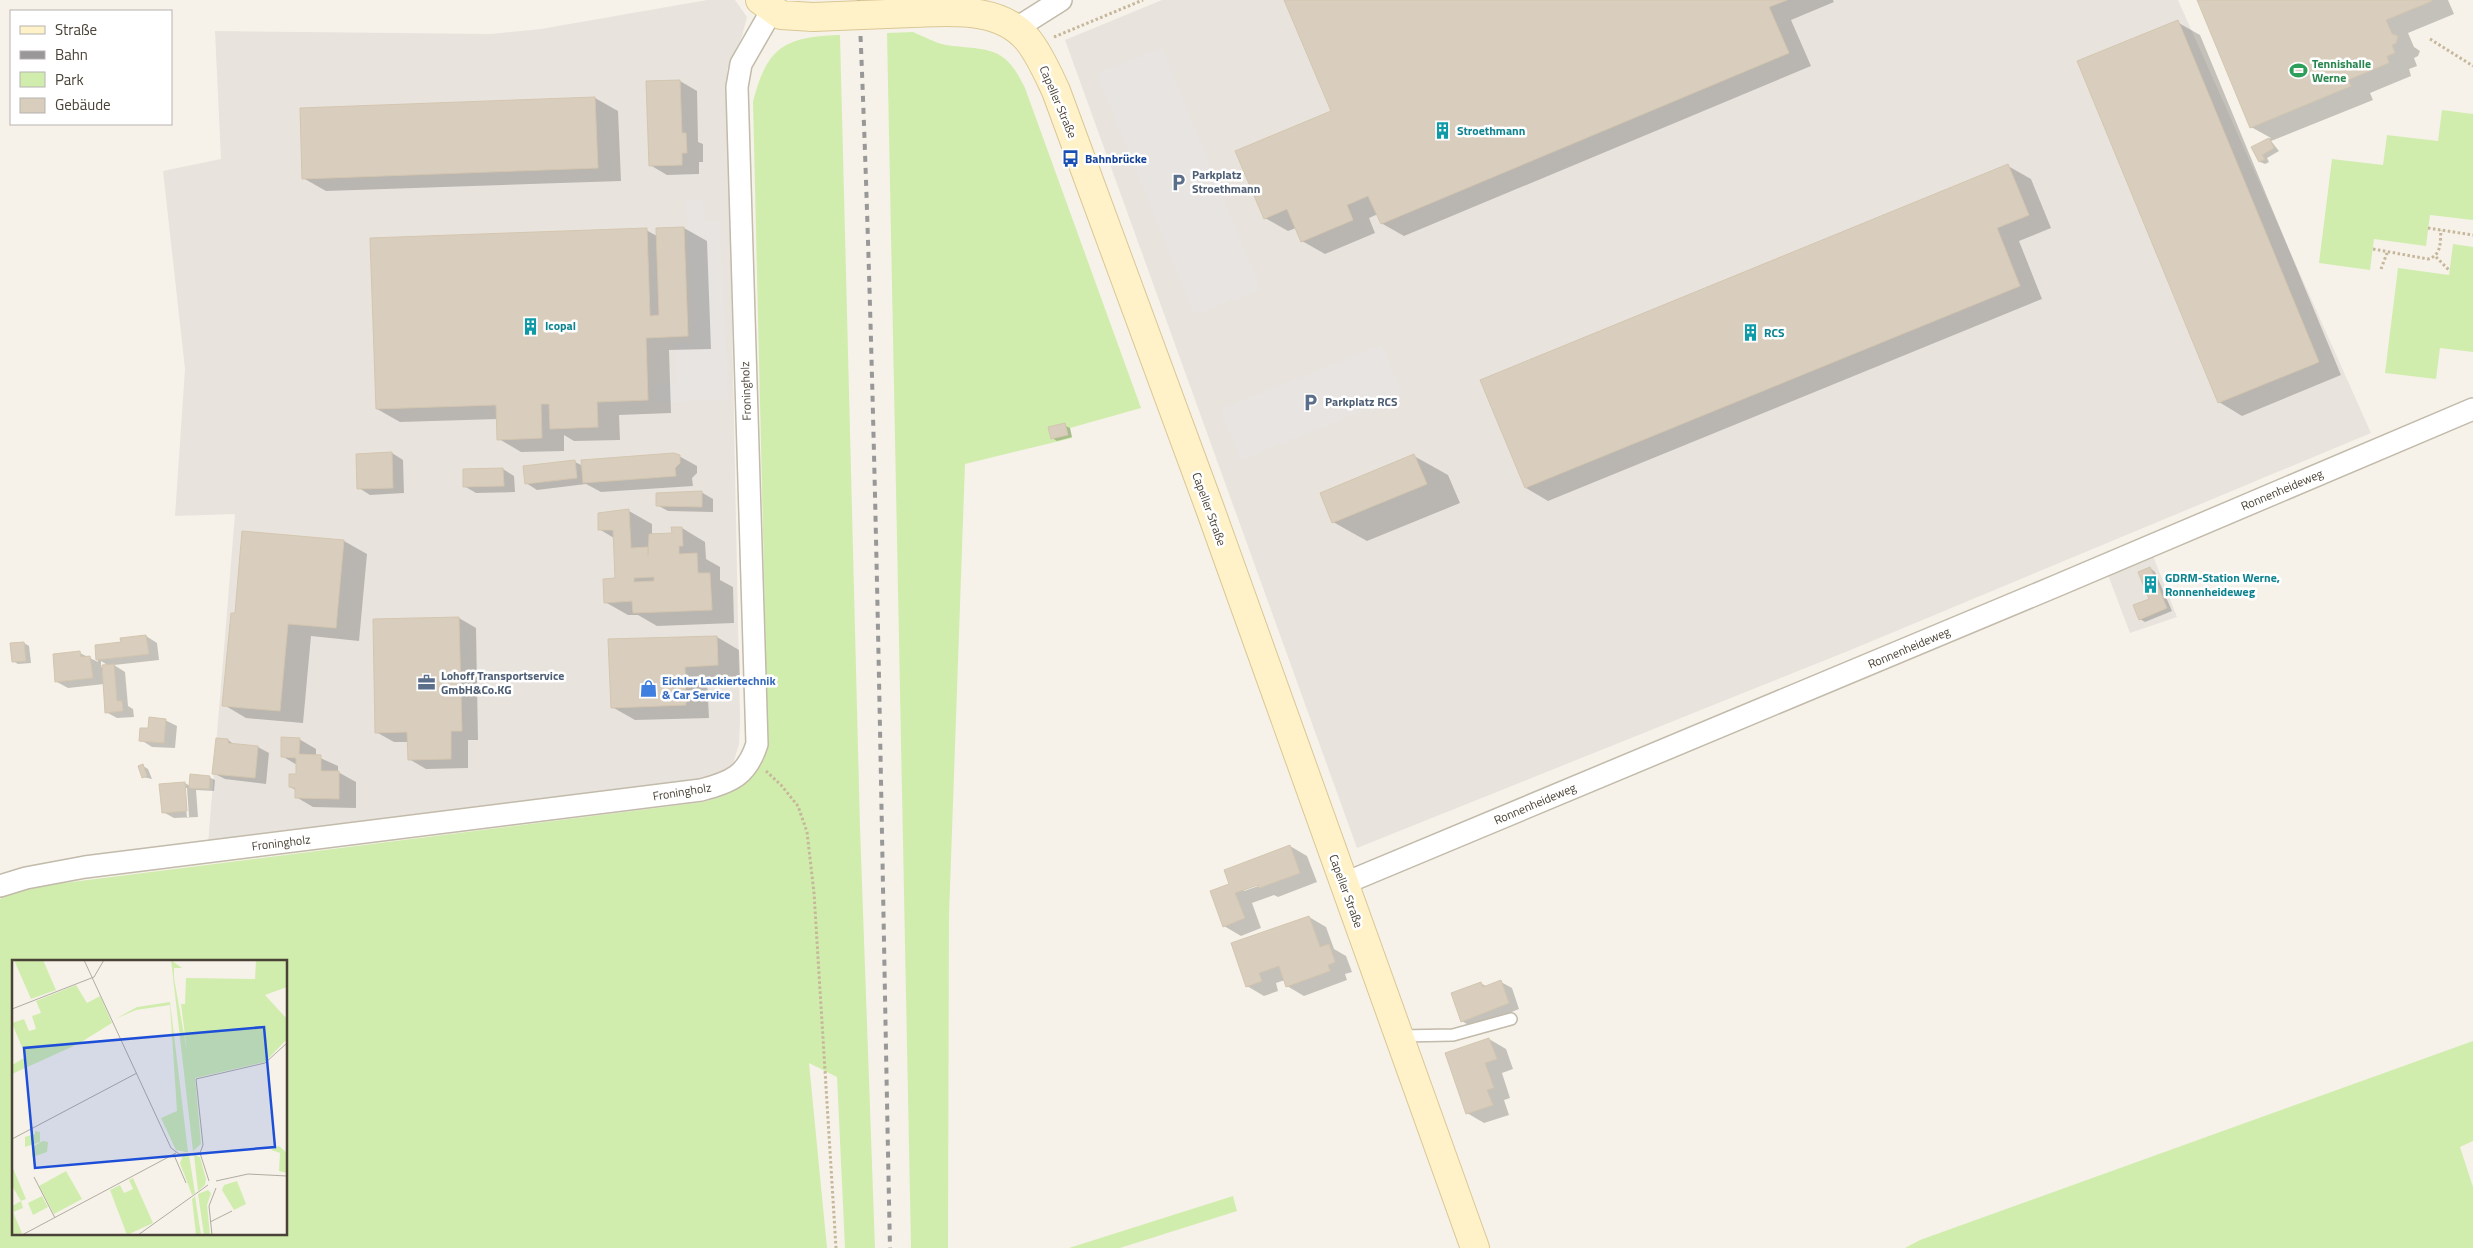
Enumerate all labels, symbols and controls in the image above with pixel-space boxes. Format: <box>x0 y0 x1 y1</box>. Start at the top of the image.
legend <box>10 10 172 125</box>
text: Straße <box>55 18 97 41</box>
text: Bahn <box>55 43 88 66</box>
place label: Tennishalle Werne <box>2312 54 2371 87</box>
sports icon: Tennishalle Werne <box>2288 61 2308 81</box>
street label: Capeller Straße <box>1035 63 1082 141</box>
text: Park <box>55 68 84 91</box>
text: Gebäude <box>55 93 111 116</box>
building icon: Stroethmann <box>1433 121 1453 141</box>
place label: Stroethmann <box>1457 121 1525 140</box>
bus stop icon: Bahnbrücke <box>1061 149 1081 169</box>
place label: Bahnbrücke <box>1085 149 1147 168</box>
place label: Parkplatz Stroethmann <box>1192 165 1260 198</box>
parking icon: Parkplatz Stroethmann <box>1168 172 1188 192</box>
building icon: Icopal <box>521 316 541 336</box>
place label: Icopal <box>545 316 576 335</box>
building icon: RCS <box>1740 323 1760 343</box>
place label: RCS <box>1764 323 1785 342</box>
street label: Froningholz <box>735 361 756 421</box>
parking icon: Parkplatz RCS <box>1301 392 1321 412</box>
place label: Parkplatz RCS <box>1325 392 1398 411</box>
street label: Ronnenheideweg <box>2238 464 2326 515</box>
street label: Capeller Straße <box>1187 469 1232 548</box>
place label: GDRM-Station Werne, Ronnenheideweg <box>2165 568 2280 601</box>
building icon: GDRM-Station Werne, Ronnenheideweg <box>2141 575 2161 595</box>
street label: Ronnenheideweg <box>1865 622 1953 673</box>
place label: Lohoff Transportservice GmbH&Co.KG <box>441 666 564 699</box>
place label: Eichler Lackiertechnik & Car Service <box>662 671 776 704</box>
office icon: Lohoff Transportservice GmbH&Co.KG <box>417 673 437 693</box>
shop icon: Eichler Lackiertechnik & Car Service <box>638 678 658 698</box>
street label: Froningholz <box>651 777 713 806</box>
street label: Ronnenheideweg <box>1491 778 1579 829</box>
street label: Froningholz <box>250 829 311 856</box>
street label: Capeller Straße <box>1324 851 1369 930</box>
inset map <box>12 960 288 1236</box>

